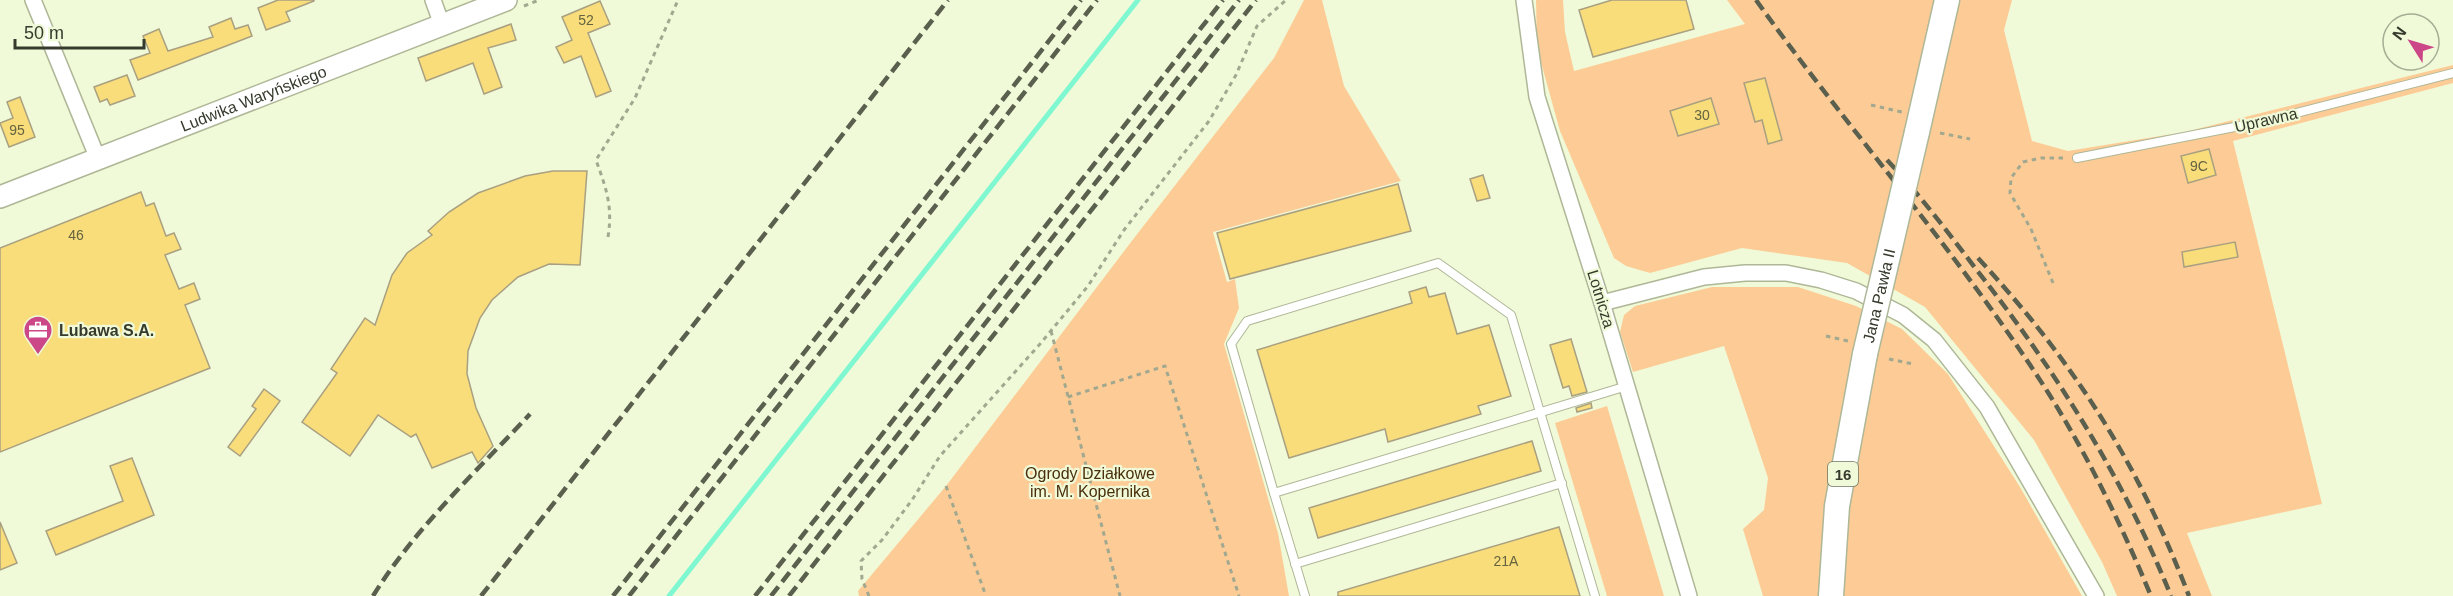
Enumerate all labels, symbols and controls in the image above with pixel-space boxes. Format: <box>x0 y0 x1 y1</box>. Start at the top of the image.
scale bar <box>15 12 144 50</box>
house number: 52 <box>578 12 594 28</box>
north arrow <box>2381 12 2441 72</box>
text: 50 m <box>24 23 64 43</box>
text: N <box>2389 24 2410 43</box>
street label: Ludwika Waryńskiego <box>178 62 329 134</box>
street label: Uprawna <box>2233 104 2299 135</box>
house number: 30 <box>1694 107 1710 123</box>
house number: 95 <box>9 122 25 138</box>
house number: 9C <box>2190 158 2208 174</box>
house number: 46 <box>68 227 84 243</box>
street label: Jana Pawła II <box>1859 247 1898 344</box>
street label: Lotnicza <box>1584 268 1618 330</box>
office icon: Lubawa S.A. <box>22 314 54 356</box>
place label: Lubawa S.A. <box>59 322 154 339</box>
road number: 16 <box>1828 462 1858 486</box>
park label: Ogrody Działkowe im. M. Kopernika <box>1025 465 1155 500</box>
house number: 21A <box>1494 553 1519 569</box>

